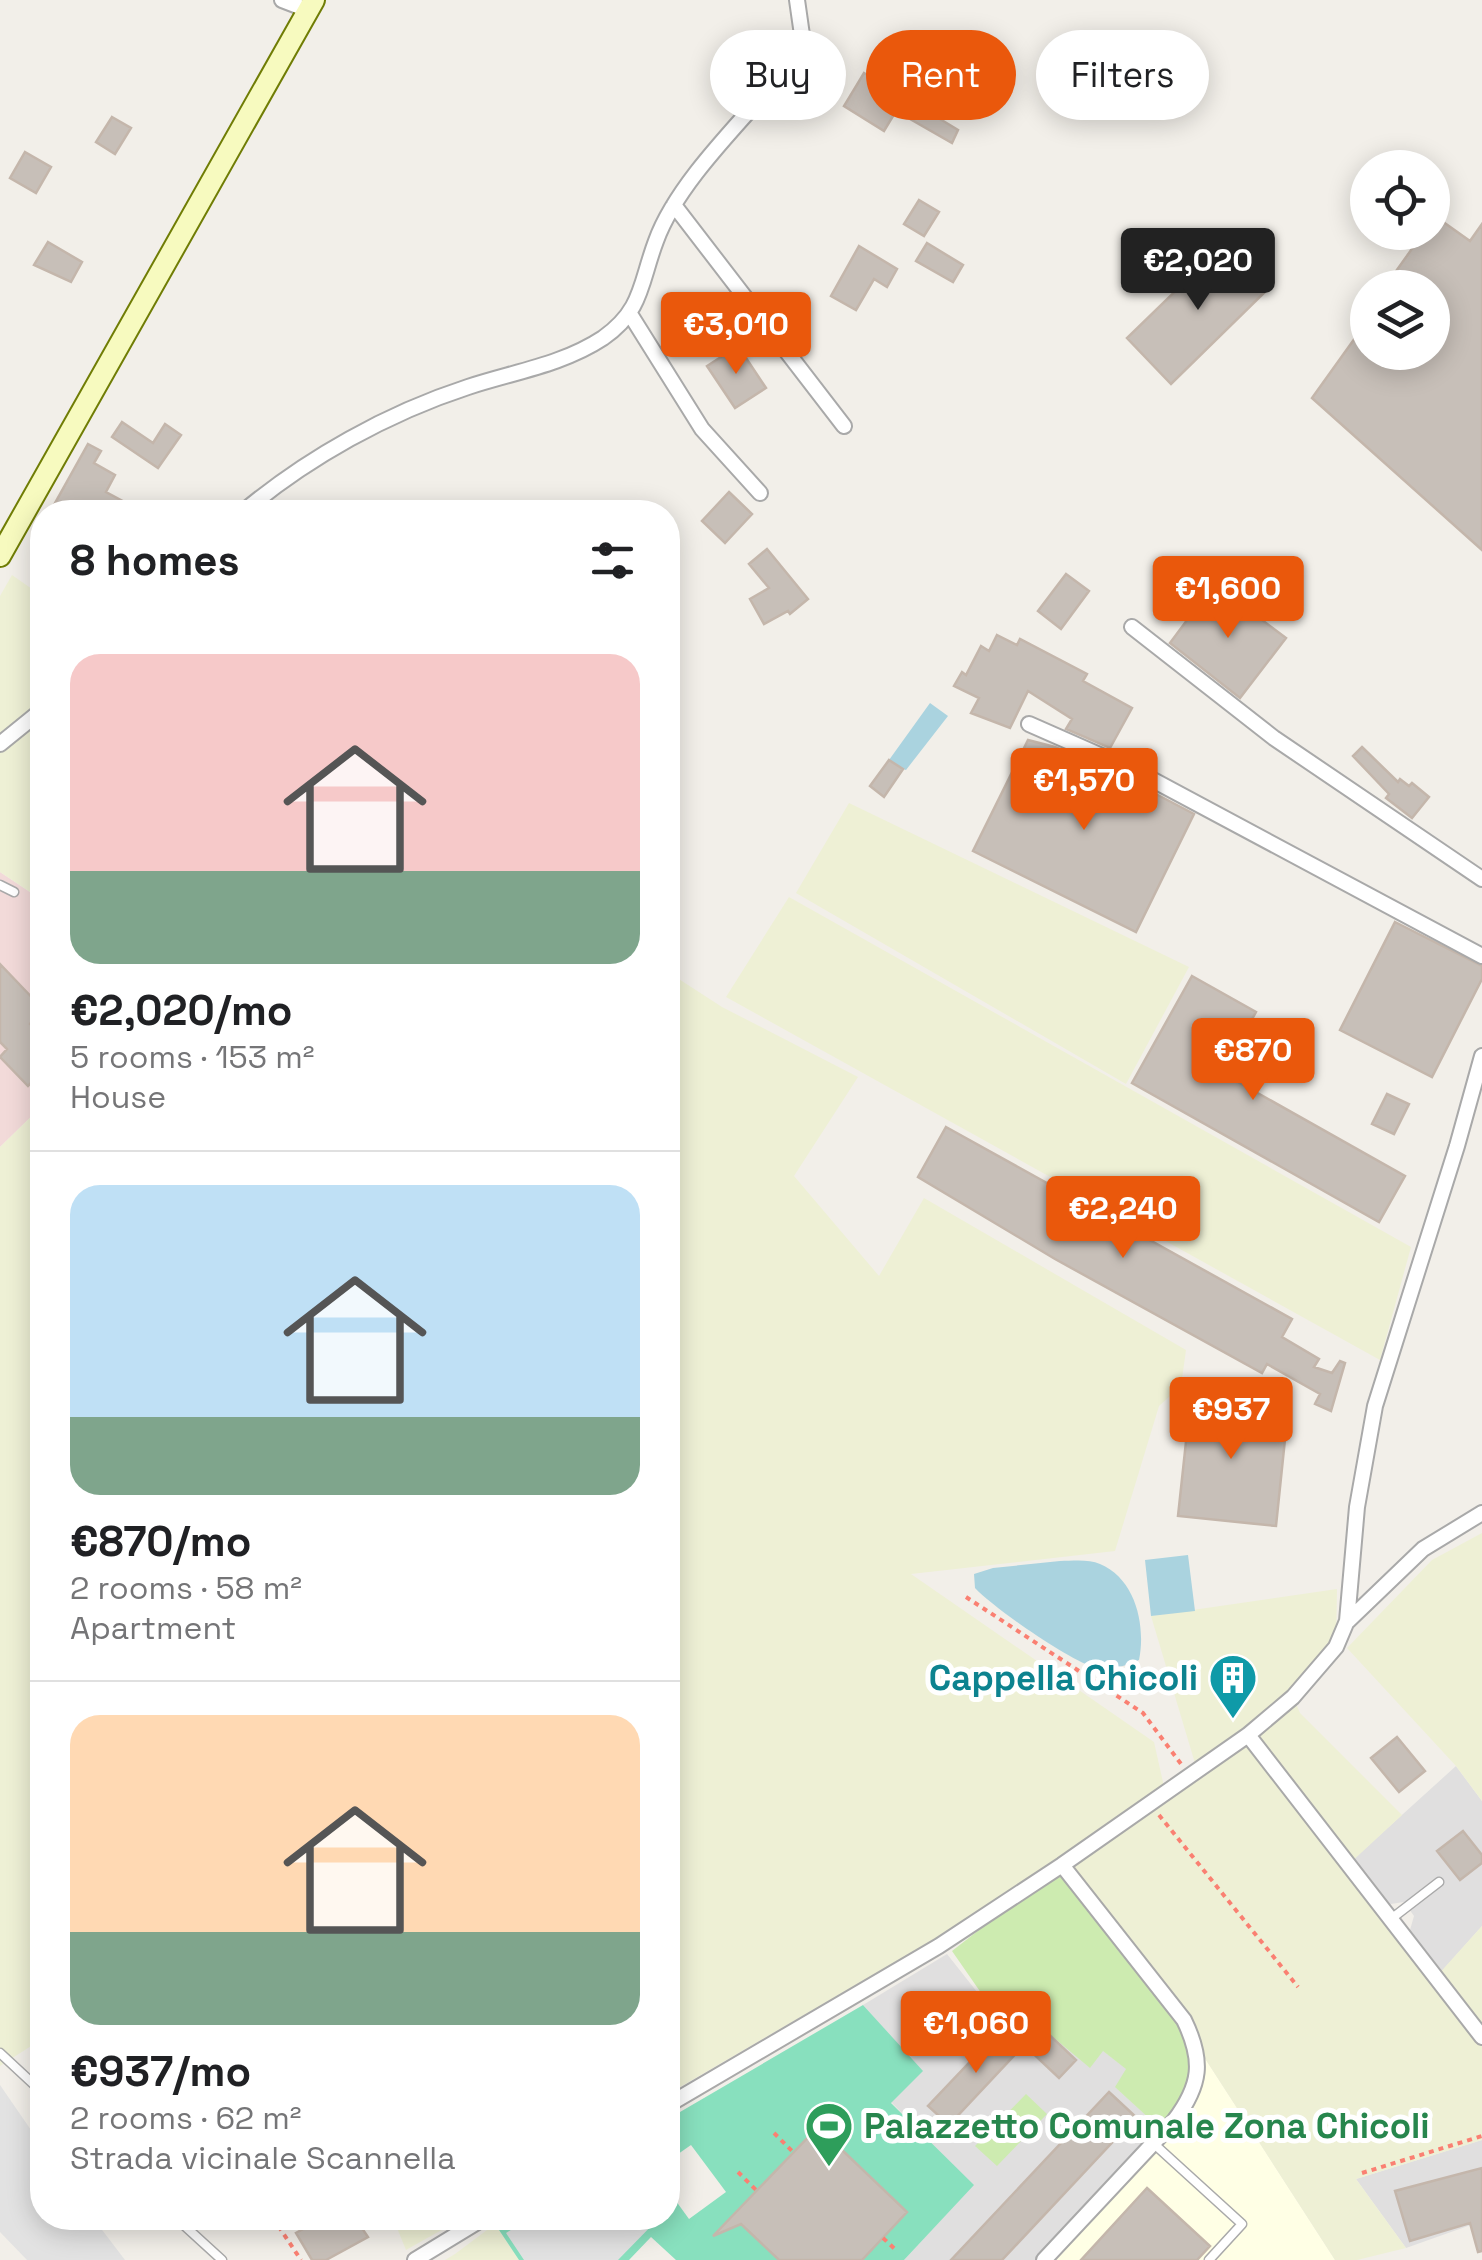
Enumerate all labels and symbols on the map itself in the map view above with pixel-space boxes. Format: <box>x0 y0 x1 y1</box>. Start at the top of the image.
pin: €2,020 <box>1117 228 1279 313</box>
pin: €3,010 <box>655 292 817 377</box>
pin: €1,600 <box>1147 556 1309 641</box>
pin: €1,570 <box>1003 748 1165 833</box>
pin: €870 <box>1194 1018 1312 1103</box>
pin: €2,240 <box>1042 1176 1204 1261</box>
pin: €937 <box>1172 1377 1290 1462</box>
building icon: Cappella Chicoli <box>1207 1652 1259 1720</box>
place label: Cappella Chicoli <box>929 1656 1198 1700</box>
pin: €1,060 <box>895 1991 1057 2076</box>
sports icon: Palazzetto Comunale Zona Chicoli <box>803 2100 855 2168</box>
place label: Palazzetto Comunale Zona Chicoli <box>864 2104 1430 2148</box>

